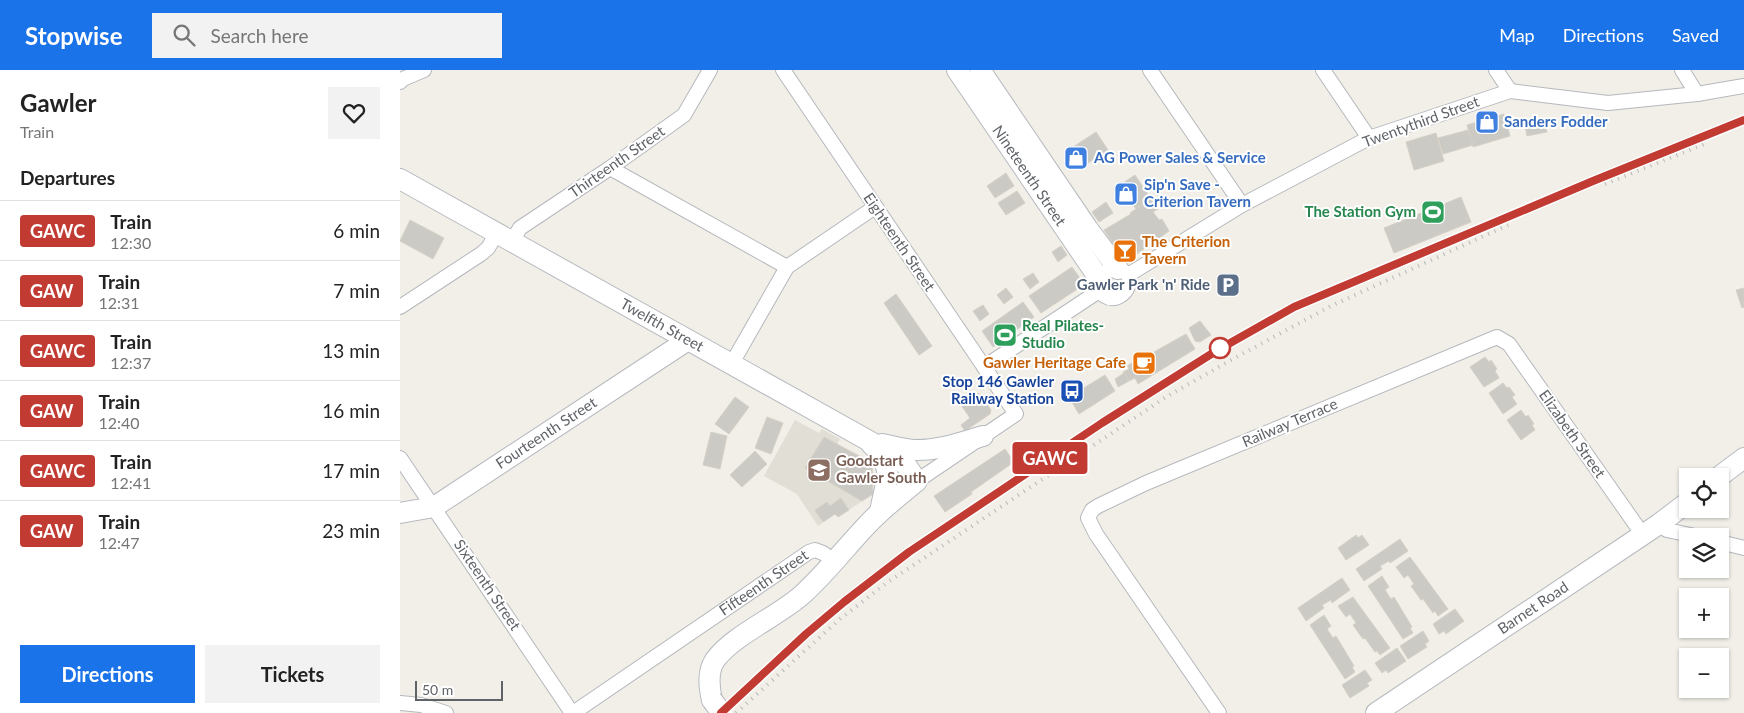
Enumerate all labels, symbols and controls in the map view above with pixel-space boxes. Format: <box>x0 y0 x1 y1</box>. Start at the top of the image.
search box <box>152 13 502 58</box>
text: Stopwise <box>25 21 122 50</box>
icon: search <box>170 21 198 49</box>
text: Search here <box>210 24 308 47</box>
text: Map <box>1499 24 1535 46</box>
text: Directions <box>1563 24 1644 46</box>
text: Saved <box>1672 24 1719 46</box>
button: heart <box>328 87 380 139</box>
text: Gawler <box>20 88 96 117</box>
street label: Twentythird Street <box>1360 91 1482 151</box>
shop icon: Sanders Fodder <box>1474 109 1500 135</box>
place label: Sanders Fodder <box>1504 112 1608 130</box>
street label: Thirteenth Street <box>565 121 668 201</box>
street label: Nineteenth Street <box>989 121 1071 229</box>
text: Train <box>20 122 54 141</box>
shop icon: AG Power Sales & Service <box>1063 145 1089 171</box>
place label: AG Power Sales & Service <box>1093 148 1266 166</box>
text: Departures <box>20 166 115 189</box>
place label: Sip'n Save - Criterion Tavern <box>1144 175 1251 210</box>
shop icon: Sip'n Save - Criterion Tavern <box>1113 181 1139 207</box>
street label: Eighteenth Street <box>860 189 940 295</box>
sports icon: The Station Gym <box>1420 199 1446 225</box>
place label: The Station Gym <box>1305 202 1416 220</box>
text: Train <box>110 210 152 233</box>
text: 6 min <box>333 219 380 242</box>
text: GAWC <box>30 220 85 242</box>
place label: The Criterion Tavern <box>1142 232 1230 267</box>
text: 12:30 <box>110 233 151 252</box>
bar icon: The Criterion Tavern <box>1112 238 1138 264</box>
text: Train <box>98 270 140 293</box>
parking icon: Gawler Park 'n' Ride <box>1215 272 1241 298</box>
place label: Gawler Park 'n' Ride <box>1077 275 1210 293</box>
text: 7 min <box>333 279 380 302</box>
text: GAW <box>30 280 73 302</box>
text: 12:31 <box>98 293 140 312</box>
street label: Twelfth Street <box>618 294 708 355</box>
place label: Real Pilates- Studio <box>1022 316 1104 351</box>
sports icon: Real Pilates- Studio <box>992 322 1018 348</box>
text: Train <box>110 330 152 353</box>
unlabelled marker <box>1209 337 1231 359</box>
text: 13 min <box>322 339 380 362</box>
text: GAWC <box>30 340 85 362</box>
cafe icon: Gawler Heritage Cafe <box>1131 350 1157 376</box>
text: 12:37 <box>110 353 151 372</box>
place label: Gawler Heritage Cafe <box>983 353 1126 371</box>
place label: Stop 146 Gawler Railway Station <box>942 372 1054 407</box>
bus stop icon: Stop 146 Gawler Railway Station <box>1059 378 1085 404</box>
street label: Elizabeth Street <box>1536 386 1610 481</box>
text: Train <box>98 390 140 413</box>
street label: Fourteenth Street <box>492 392 600 472</box>
street label: Railway Terrace <box>1239 394 1340 450</box>
text: 16 min <box>322 399 380 422</box>
text: GAW <box>30 400 73 422</box>
text: 12:40 <box>98 413 140 432</box>
line badge: GAWC <box>1015 442 1085 474</box>
text: GAWC <box>1022 447 1078 469</box>
text: Train <box>110 450 152 473</box>
place label: Goodstart Gawler South <box>836 451 926 486</box>
school or university icon: Goodstart Gawler South <box>806 457 832 483</box>
text: 17 min <box>322 459 380 482</box>
text: GAWC <box>30 460 85 482</box>
map controls <box>1679 468 1729 698</box>
button: locate <box>1679 468 1729 518</box>
text: 12:41 <box>110 473 151 492</box>
text: Train <box>98 510 140 533</box>
text: 23 min <box>322 519 380 542</box>
text: GAW <box>30 520 73 542</box>
button: layers <box>1679 528 1729 578</box>
text: 12:47 <box>98 533 140 552</box>
street label: Sixteenth Street <box>451 536 525 634</box>
street label: Fifteenth Street <box>715 545 812 619</box>
street label: Barnet Road <box>1494 577 1571 637</box>
button: + <box>1679 588 1729 638</box>
button: Directions <box>20 645 195 703</box>
button: Tickets <box>205 645 380 703</box>
button: − <box>1679 648 1729 698</box>
scale bar <box>415 678 502 701</box>
text: 50 m <box>422 681 453 698</box>

